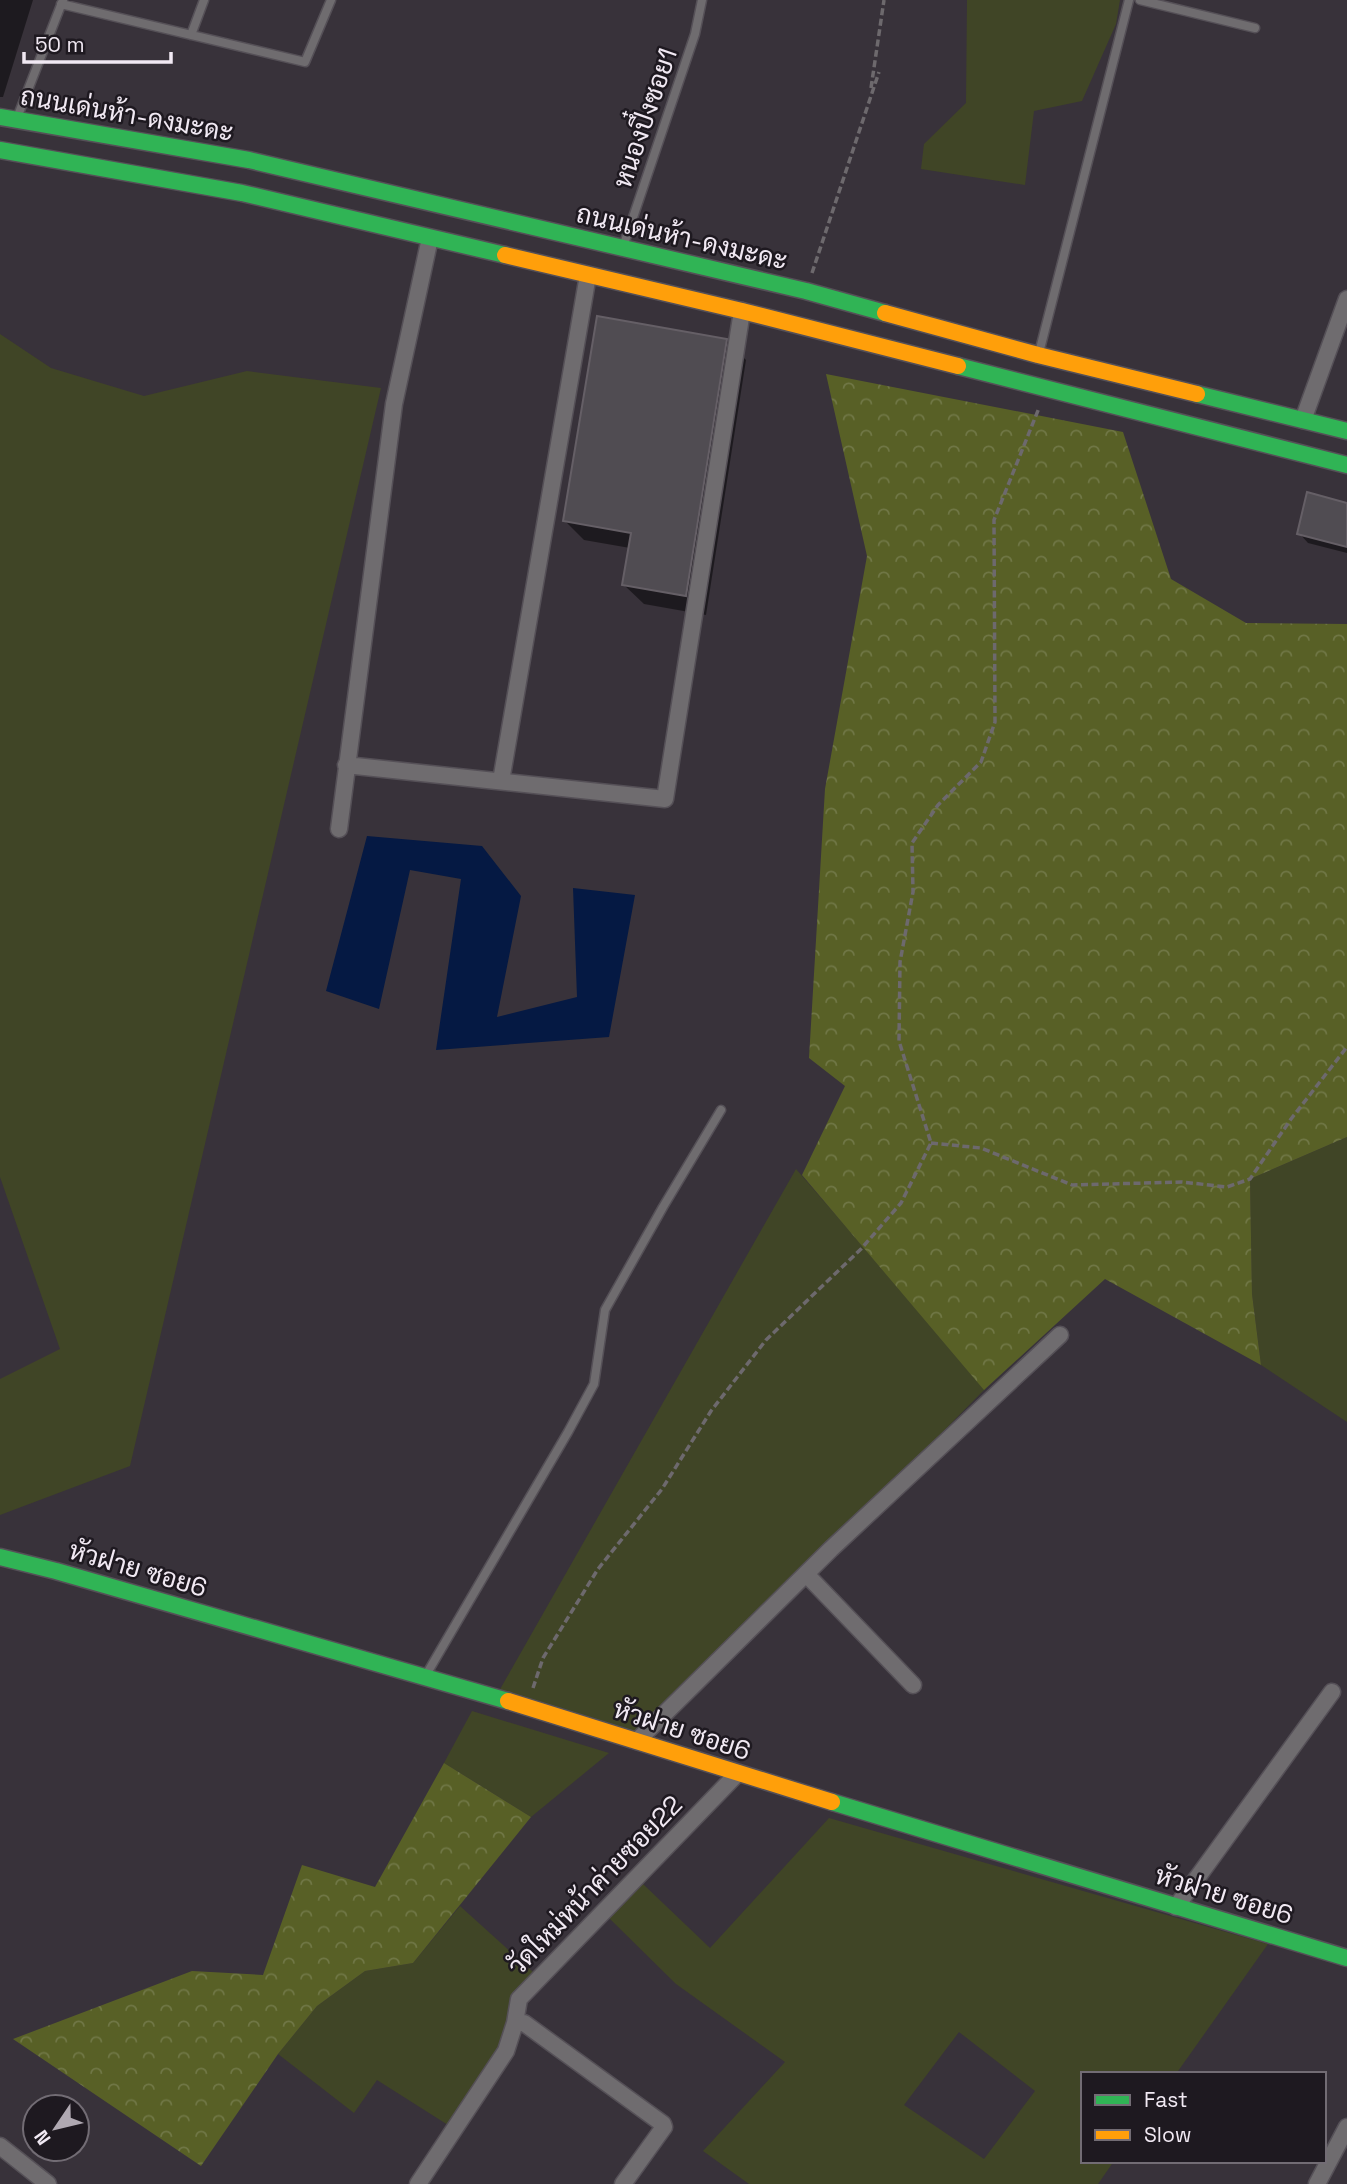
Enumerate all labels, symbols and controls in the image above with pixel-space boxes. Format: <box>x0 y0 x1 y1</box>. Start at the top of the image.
scale bar <box>24 21 172 65</box>
text: 50 m <box>35 31 85 58</box>
street label: หนองปึ๋งซอย1 <box>600 41 685 193</box>
street label: ถนนเด่นห้า-ดงมะดะ <box>18 79 236 149</box>
street label: ถนนเด่นห้า-ดงมะดะ <box>573 196 791 278</box>
street label: หัวฝาย ซอย6 <box>65 1533 211 1605</box>
street label: หัวฝาย ซอย6 <box>609 1692 755 1768</box>
street label: วัดใหม่หน้าค่ายซอย22 <box>500 1788 690 1982</box>
street label: หัวฝาย ซอย6 <box>1151 1858 1297 1932</box>
legend <box>1081 2072 1326 2163</box>
text: Fast <box>1144 2086 1188 2113</box>
north arrow <box>21 2093 91 2163</box>
text: Slow <box>1144 2121 1192 2148</box>
text: N <box>29 2125 56 2150</box>

